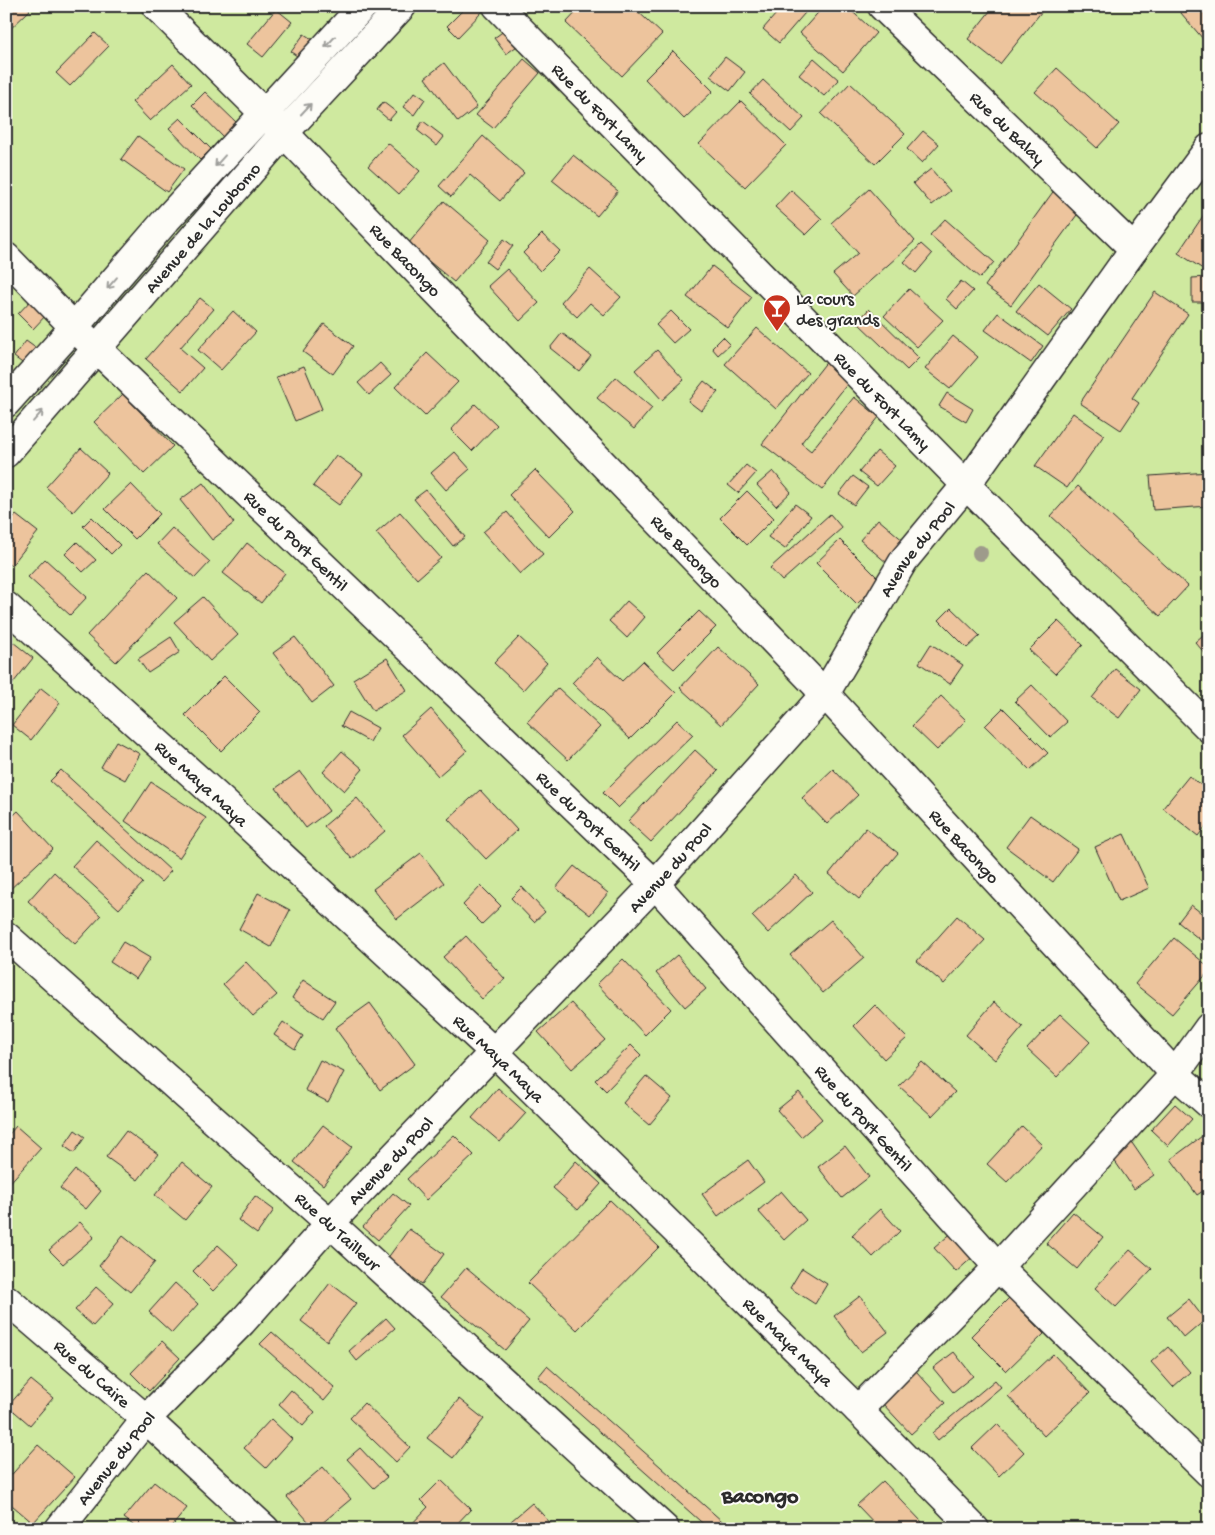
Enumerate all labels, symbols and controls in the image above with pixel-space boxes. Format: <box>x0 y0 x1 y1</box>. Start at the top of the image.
one-way arrow <box>324 36 336 49</box>
street label: Rue du Fort Lamy <box>546 60 652 167</box>
street label: Rue du Balay <box>964 88 1048 171</box>
one-way arrow <box>300 103 312 116</box>
one-way arrow <box>214 155 226 168</box>
street label: Avenue de la Loubomo <box>142 159 266 299</box>
street label: Rue Bacongo <box>364 220 444 302</box>
one-way arrow <box>106 277 118 290</box>
place label: La cours des grands <box>796 290 880 332</box>
bar icon: La cours des grands <box>762 293 792 332</box>
street label: Rue du Fort Lamy <box>829 349 934 456</box>
one-way arrow <box>33 410 44 423</box>
street label: Rue du Port Gentil <box>238 487 351 597</box>
street label: Avenue du Pool <box>877 498 961 601</box>
street label: Rue Bacongo <box>645 512 726 594</box>
street label: Rue Maya Maya <box>149 737 252 833</box>
street label: Rue du Port Gentil <box>531 768 644 877</box>
street label: Rue Bacongo <box>923 806 1003 889</box>
street label: Avenue du Pool <box>625 820 718 918</box>
street label: Rue Maya Maya <box>447 1011 548 1109</box>
street label: Rue du Port Gentil <box>809 1061 916 1177</box>
street label: Avenue du Pool <box>345 1114 439 1211</box>
street label: Rue du Tailleur <box>289 1189 385 1278</box>
street label: Rue Maya Maya <box>737 1294 837 1393</box>
street label: Rue du Caire <box>48 1337 134 1414</box>
street label: Avenue du Pool <box>74 1408 161 1511</box>
district label: Bacongo <box>721 1485 799 1511</box>

